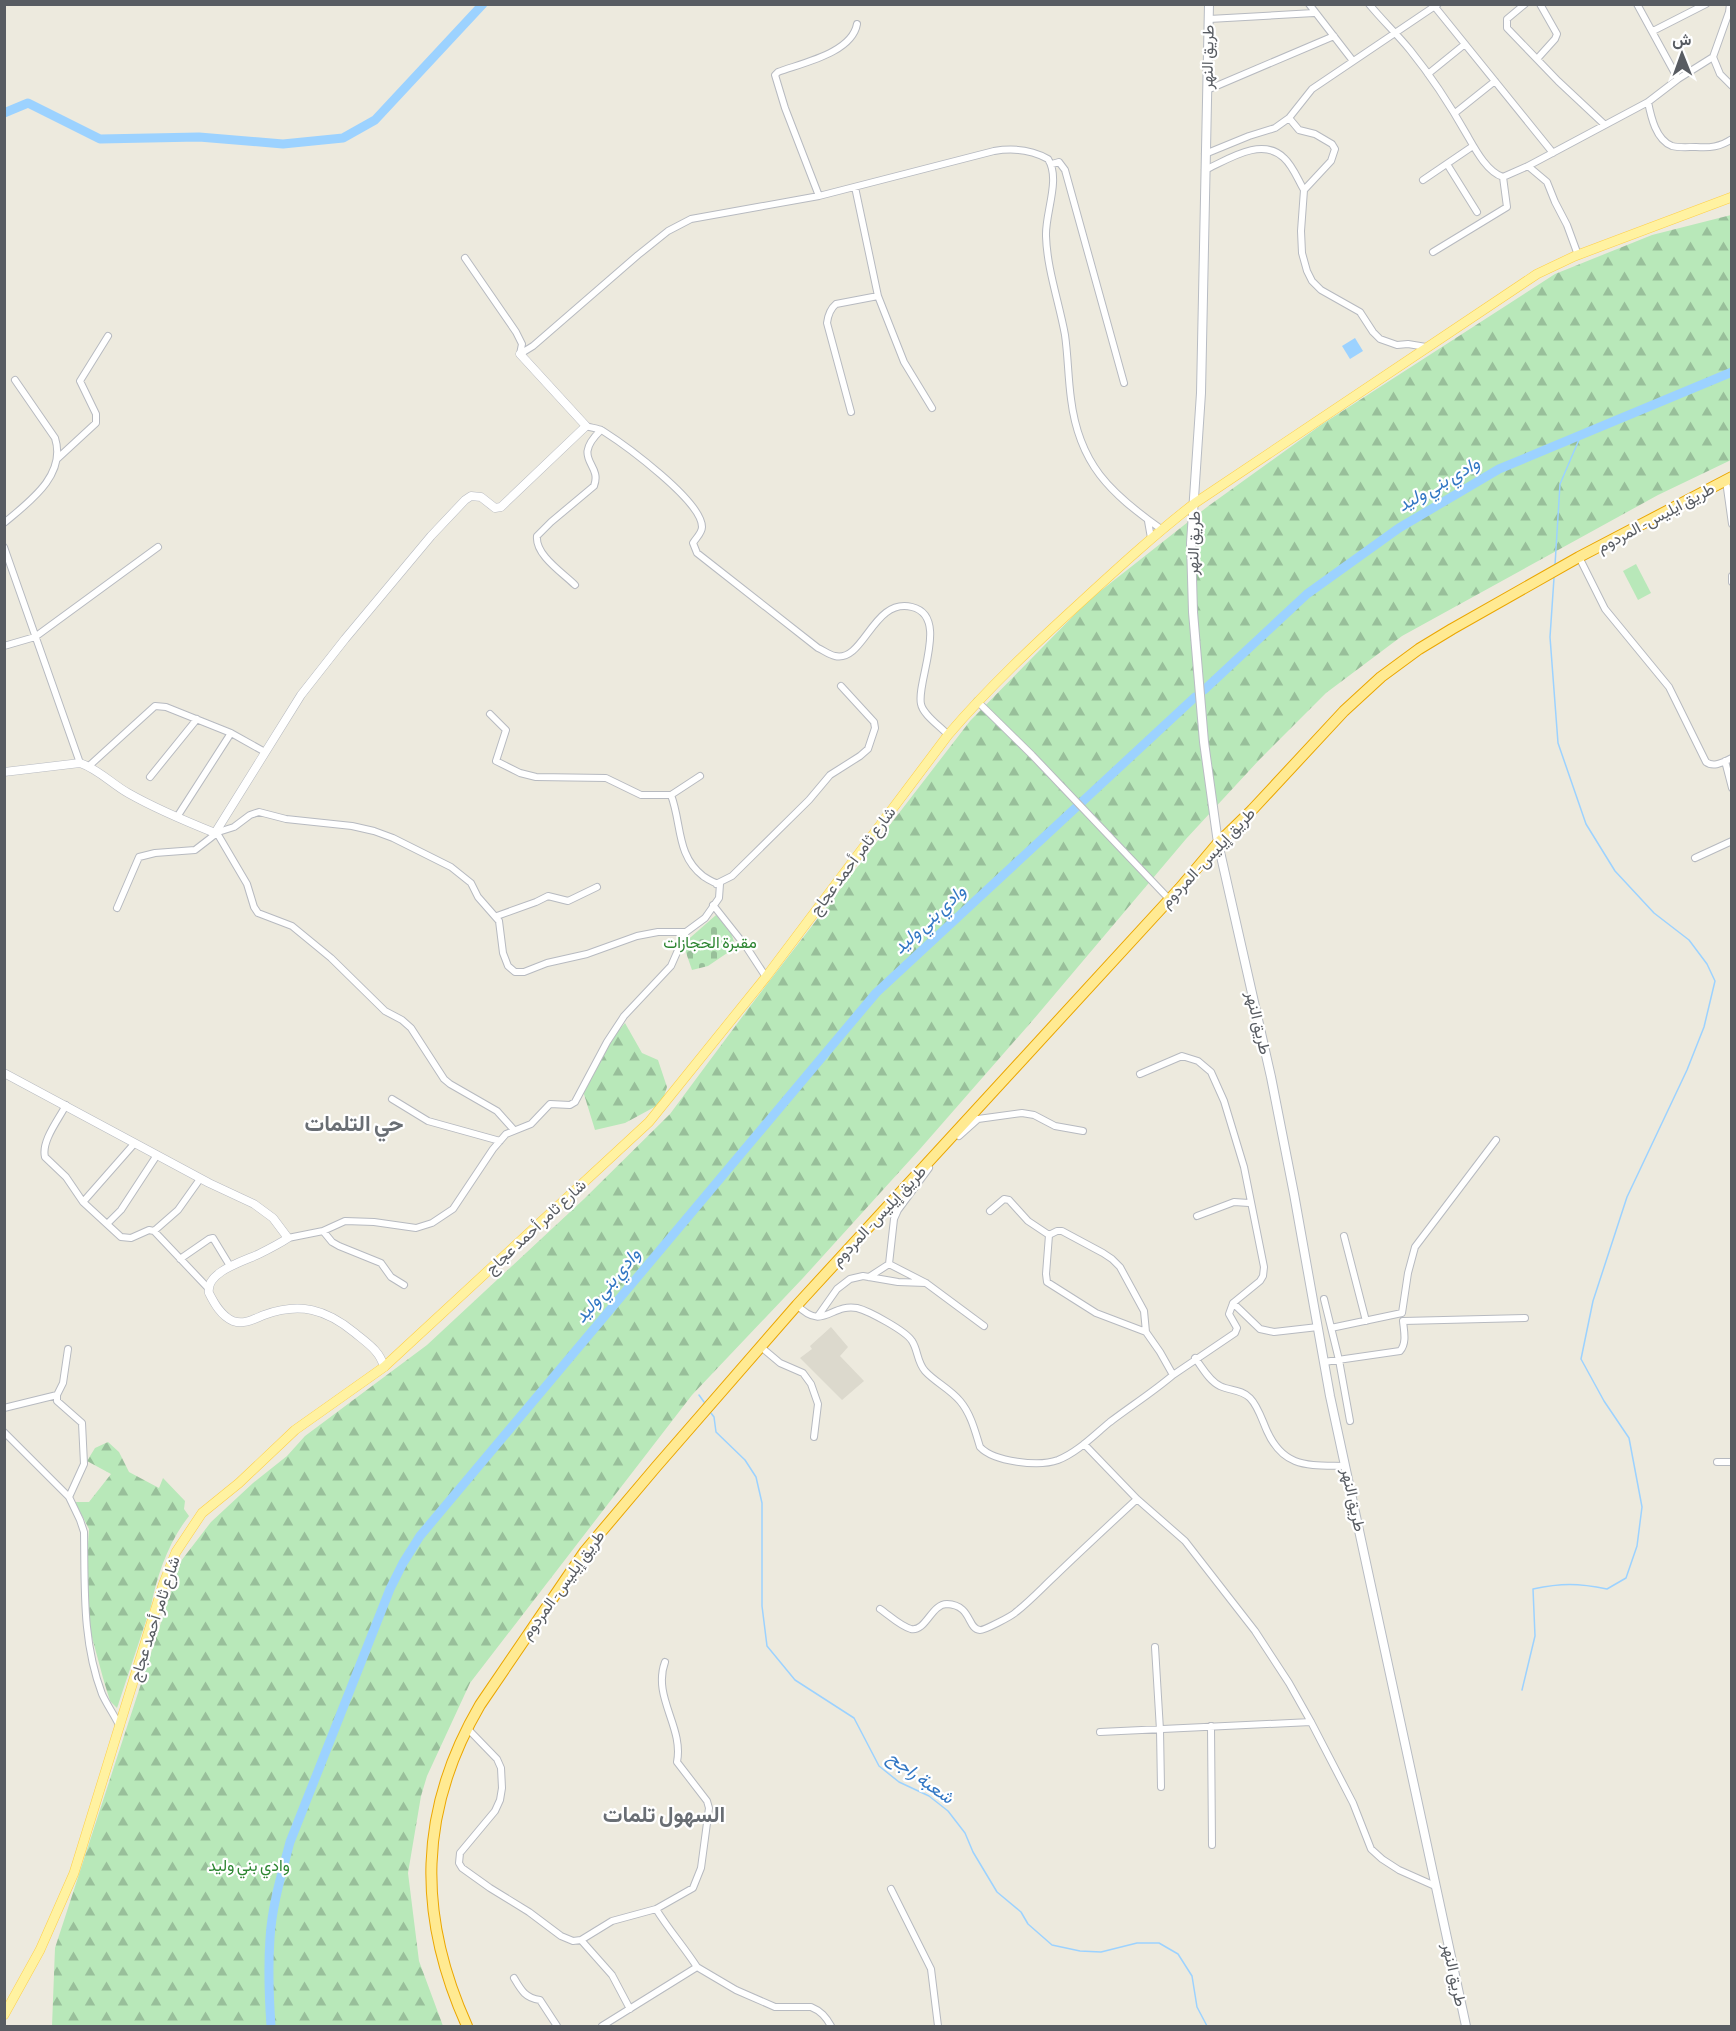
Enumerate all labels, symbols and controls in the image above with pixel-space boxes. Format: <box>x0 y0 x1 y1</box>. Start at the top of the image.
north arrow <box>1652 24 1712 84</box>
street label: طريق النهر <box>1199 25 1219 90</box>
text: ش <box>1672 32 1692 49</box>
water label: وادي بني وليد <box>1395 454 1485 520</box>
street label: طريق ايليس- المردوم <box>1595 480 1718 557</box>
street label: طريق النهر <box>1185 511 1205 577</box>
street label: شارع ثامر أحمد عجاج <box>807 803 901 920</box>
street label: طريق إيليس- المردوم <box>1158 805 1260 912</box>
water label: وادي بني وليد <box>891 882 973 961</box>
park label: مقبرة الحجازات <box>663 935 757 953</box>
street label: طريق النهر <box>1241 989 1273 1057</box>
district label: حي التلمات <box>305 1113 403 1142</box>
street label: طريق إيليس- المردوم <box>829 1163 931 1270</box>
street label: شارع ثامر أحمد عجاج <box>482 1176 591 1280</box>
water label: وادي بني وليد <box>572 1245 648 1330</box>
street label: طريق النهر <box>1336 1466 1368 1534</box>
street label: طريق إيليس- المردوم <box>518 1528 609 1644</box>
street label: شارع ثامر أحمد عجاج <box>126 1554 186 1684</box>
water label: شعبة راجح <box>882 1748 957 1811</box>
district label: السهول تلمات <box>603 1804 725 1828</box>
park label: وادي بني وليد <box>208 1858 290 1879</box>
street label: طريق النهر <box>1437 1941 1469 2009</box>

